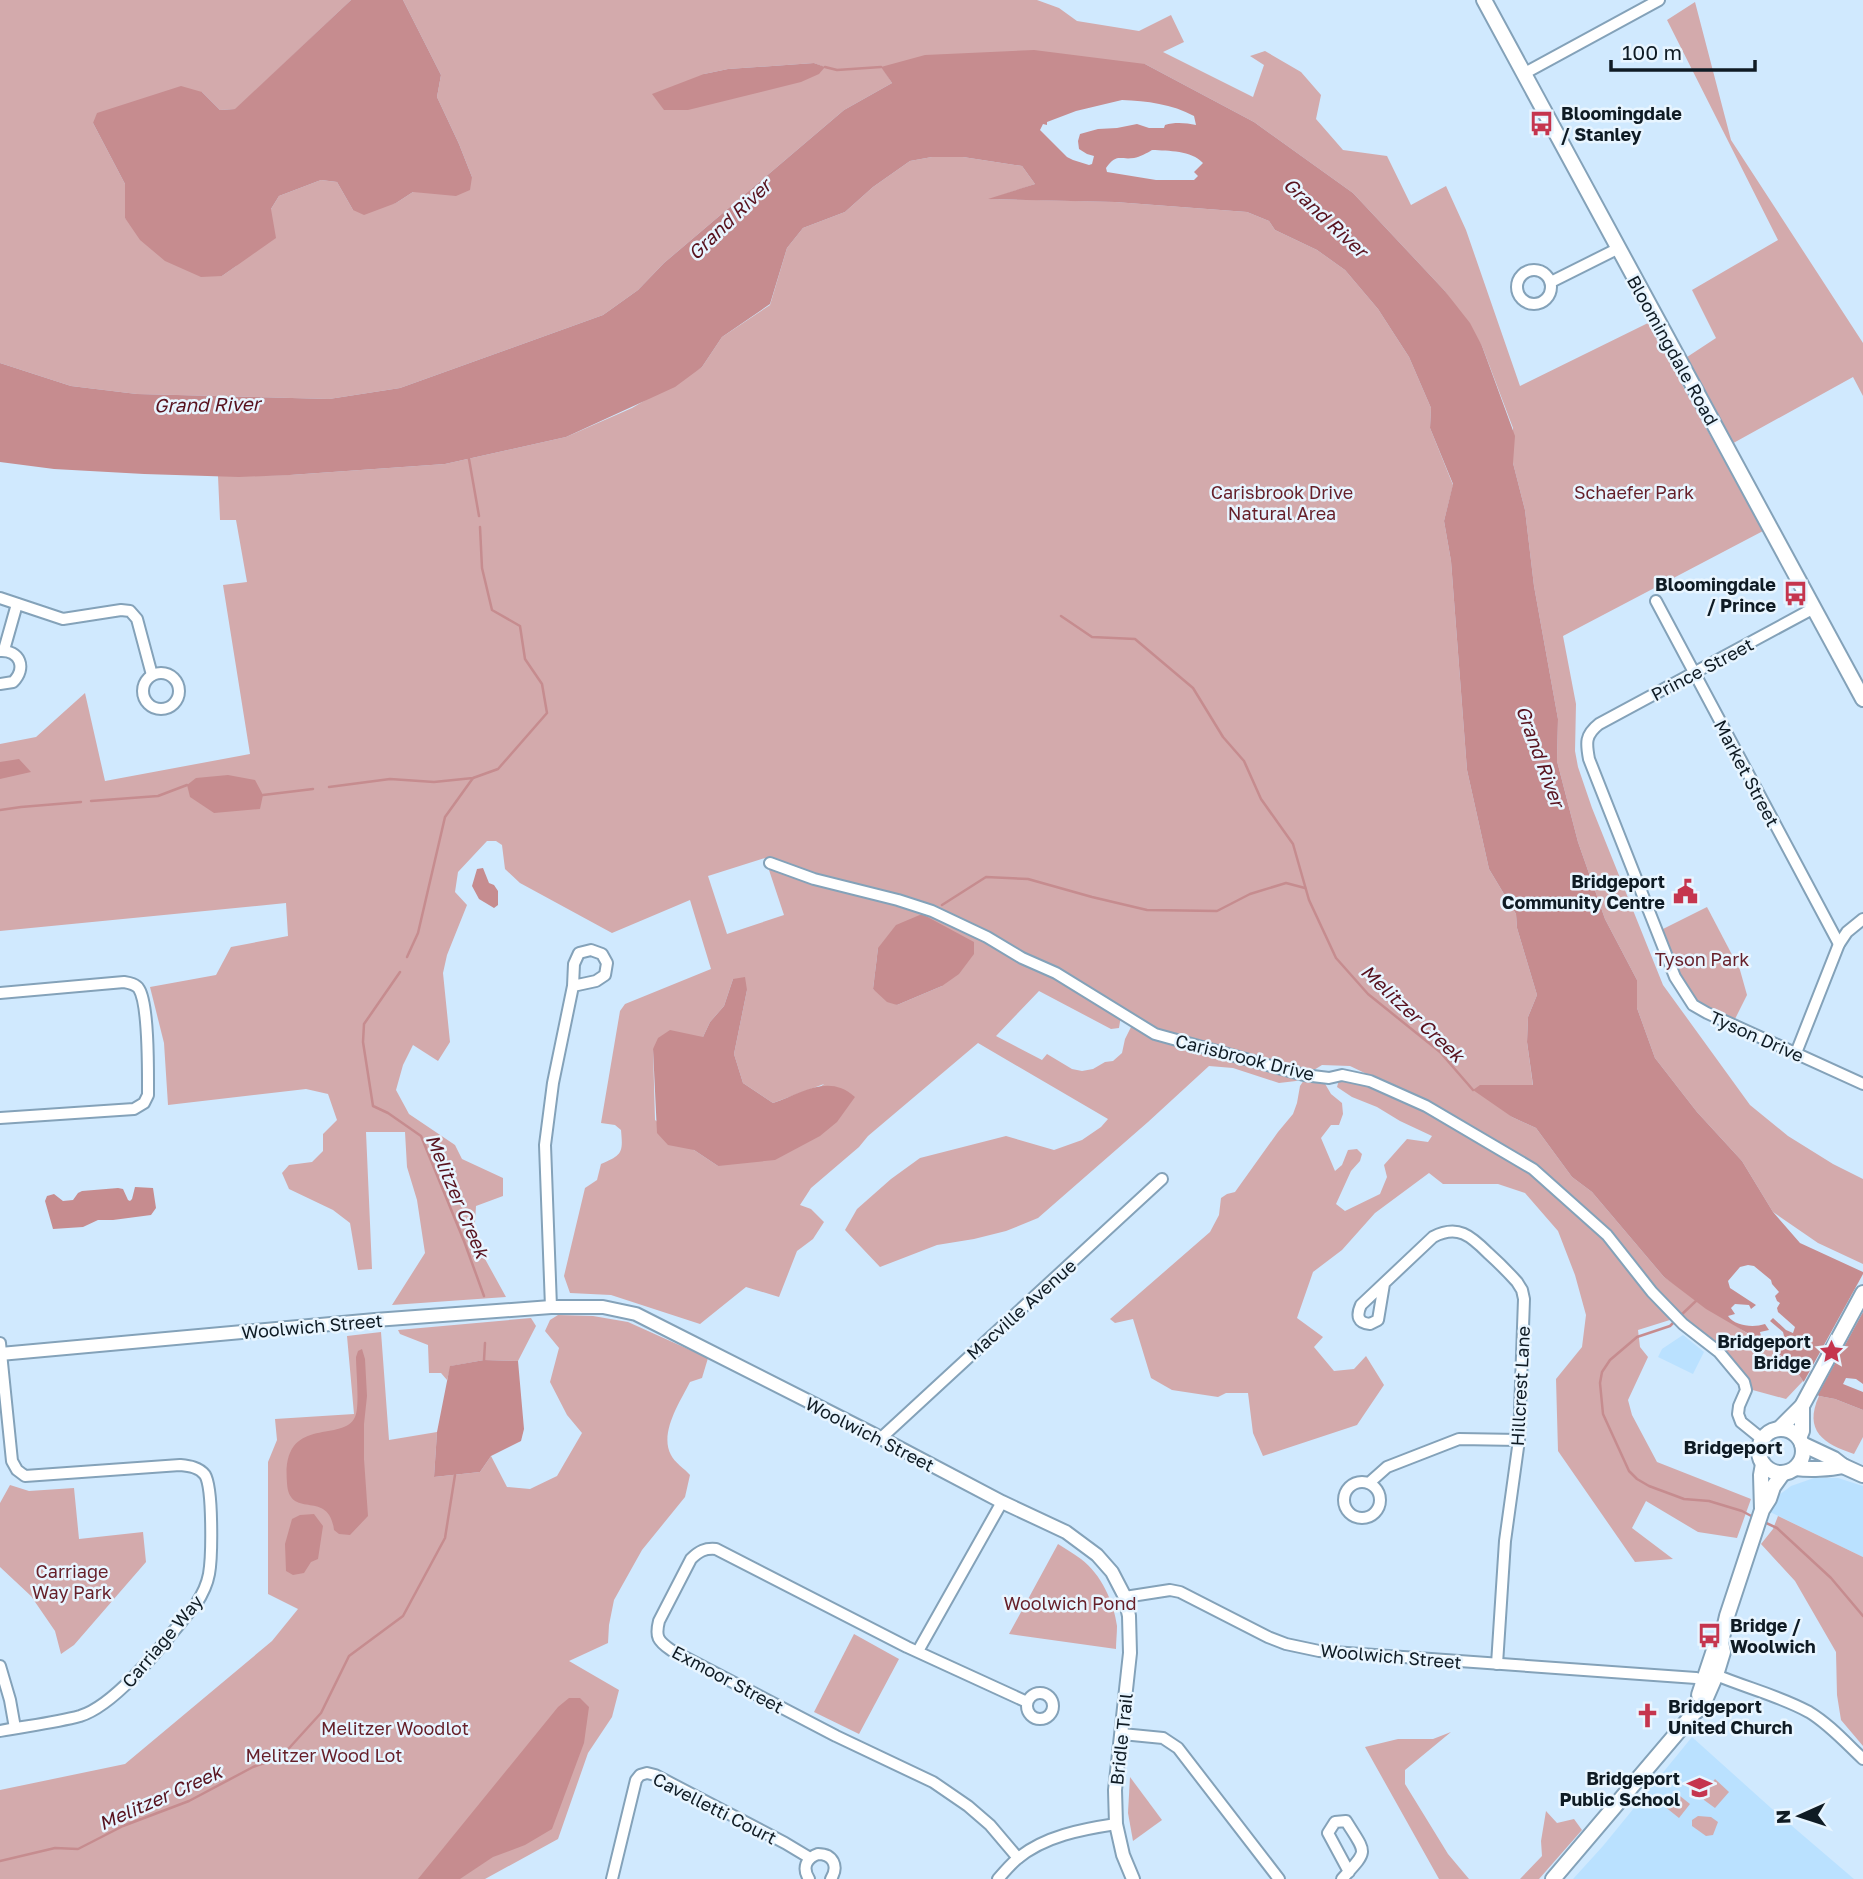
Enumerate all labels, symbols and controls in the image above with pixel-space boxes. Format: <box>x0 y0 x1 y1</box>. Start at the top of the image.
scale bar <box>1611 28 1755 72</box>
text: 100 m <box>1622 39 1682 65</box>
place label: Bloomingdale / Stanley <box>1561 102 1682 145</box>
bus stop icon: Bloomingdale / Stanley <box>1527 109 1555 137</box>
water label: Grand River <box>683 172 777 264</box>
water label: Grand River <box>1279 172 1375 263</box>
street label: Bloomingdale Road <box>1623 271 1723 429</box>
water label: Grand River <box>154 392 263 416</box>
park label: Carisbrook Drive Natural Area <box>1211 481 1353 524</box>
park label: Schaefer Park <box>1574 481 1694 503</box>
place label: Bloomingdale / Prince <box>1655 573 1776 616</box>
bus stop icon: Bloomingdale / Prince <box>1782 580 1810 608</box>
street label: Prince Street <box>1647 633 1757 705</box>
water label: Grand River <box>1512 702 1571 812</box>
street label: Market Street <box>1710 716 1784 830</box>
place label: Bridgeport Community Centre <box>1502 870 1665 913</box>
public building icon: Bridgeport Community Centre <box>1671 877 1699 905</box>
park label: Tyson Park <box>1655 948 1749 970</box>
water label: Melitzer Creek <box>1357 959 1471 1068</box>
street label: Tyson Drive <box>1707 1006 1807 1066</box>
street label: Carisbrook Drive <box>1173 1029 1317 1085</box>
water label: Melitzer Creek <box>422 1131 495 1263</box>
street label: Macville Avenue <box>962 1254 1080 1364</box>
street label: Woolwich Street <box>240 1309 384 1343</box>
street label: Hillcrest Lane <box>1506 1325 1534 1447</box>
place label: Bridgeport Bridge <box>1717 1330 1811 1373</box>
place icon: Bridgeport Bridge <box>1817 1337 1845 1365</box>
street label: Woolwich Street <box>802 1392 938 1476</box>
district label: Bridgeport <box>1683 1435 1783 1458</box>
park label: Carriage Way Park <box>32 1560 112 1603</box>
street label: Carriage Way <box>117 1590 207 1692</box>
park label: Woolwich Pond <box>1003 1592 1137 1614</box>
place label: Bridge / Woolwich <box>1730 1614 1816 1657</box>
bus stop icon: Bridge / Woolwich <box>1696 1621 1724 1649</box>
street label: Woolwich Street <box>1319 1639 1463 1673</box>
street label: Exmoor Street <box>668 1640 788 1718</box>
street label: Bridle Trail <box>1105 1692 1137 1786</box>
place label: Bridgeport United Church <box>1668 1695 1793 1738</box>
church icon: Bridgeport United Church <box>1634 1702 1662 1730</box>
park label: Melitzer Woodlot <box>321 1717 469 1739</box>
park label: Melitzer Wood Lot <box>245 1744 403 1766</box>
water label: Melitzer Creek <box>95 1759 227 1834</box>
street label: Cavelletti Court <box>649 1767 781 1849</box>
place label: Bridgeport Public School <box>1559 1767 1680 1810</box>
school or university icon: Bridgeport Public School <box>1686 1774 1714 1802</box>
north arrow <box>1765 1781 1835 1851</box>
text: N <box>1771 1809 1794 1825</box>

